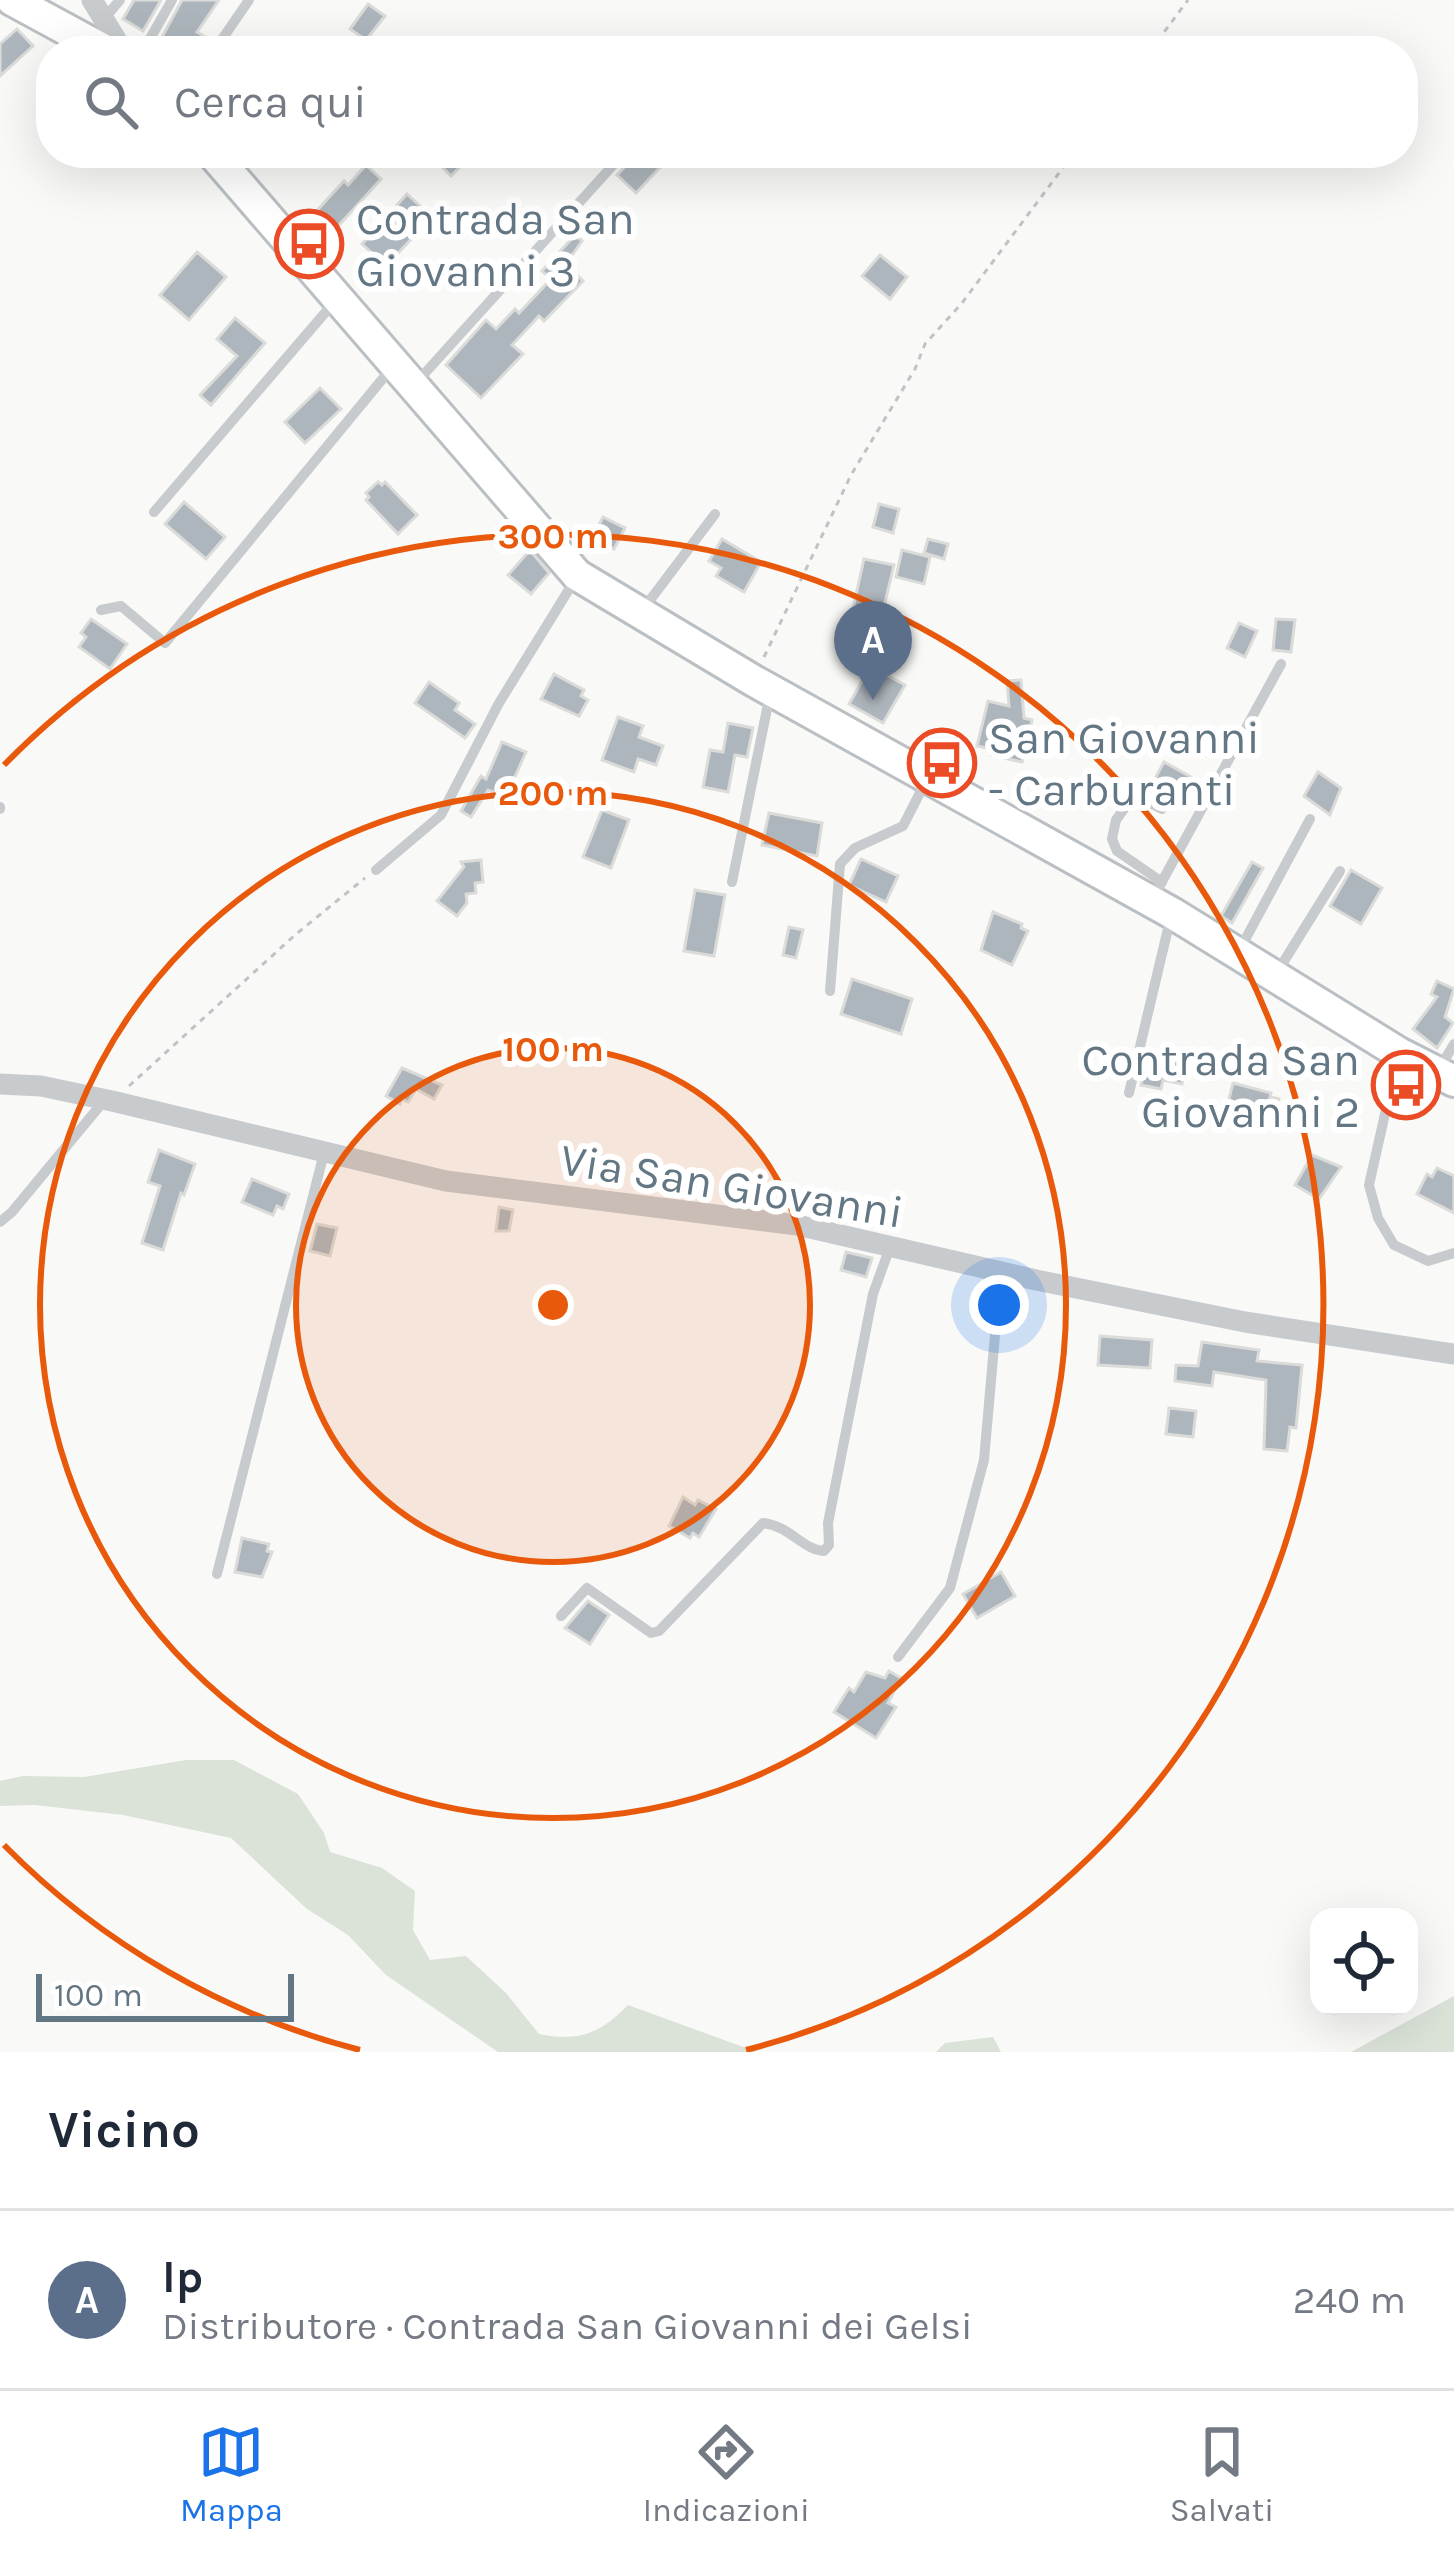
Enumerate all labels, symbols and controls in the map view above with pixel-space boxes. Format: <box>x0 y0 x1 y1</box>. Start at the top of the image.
search box <box>36 36 1418 168</box>
icon: search <box>78 69 144 135</box>
text: Cerca qui <box>174 76 367 128</box>
place label: Contrada San Giovanni 3 <box>356 193 635 297</box>
bus stop icon: Contrada San Giovanni 3 <box>274 209 344 279</box>
text: 300 m <box>497 515 609 557</box>
pin: A <box>834 601 912 700</box>
place label: San Giovanni - Carburanti <box>988 712 1260 816</box>
bus stop icon: San Giovanni - Carburanti <box>907 728 977 798</box>
text: 200 m <box>498 772 608 814</box>
text: 100 m <box>502 1028 604 1070</box>
place label: Contrada San Giovanni 2 <box>1081 1034 1360 1138</box>
bus stop icon: Contrada San Giovanni 2 <box>1371 1050 1441 1120</box>
street label: Via San Giovanni <box>557 1133 907 1239</box>
your location <box>969 1275 1029 1335</box>
centre of rings <box>532 1284 574 1326</box>
map controls <box>1310 1908 1418 2016</box>
button: locate <box>1310 1908 1418 2016</box>
scale bar <box>36 1968 294 2021</box>
text: 100 m <box>54 1976 143 2014</box>
text: Vicino <box>48 2100 200 2160</box>
text: Ip <box>162 2251 203 2303</box>
text: A <box>75 2277 99 2323</box>
text: 240 m <box>1293 2277 1406 2323</box>
text: Distributore · Contrada San Giovanni dei Gelsi <box>162 2303 973 2349</box>
tab: Mappa <box>180 2419 283 2529</box>
tab: Indicazioni <box>643 2419 810 2529</box>
tab: Salvati <box>1170 2419 1274 2529</box>

